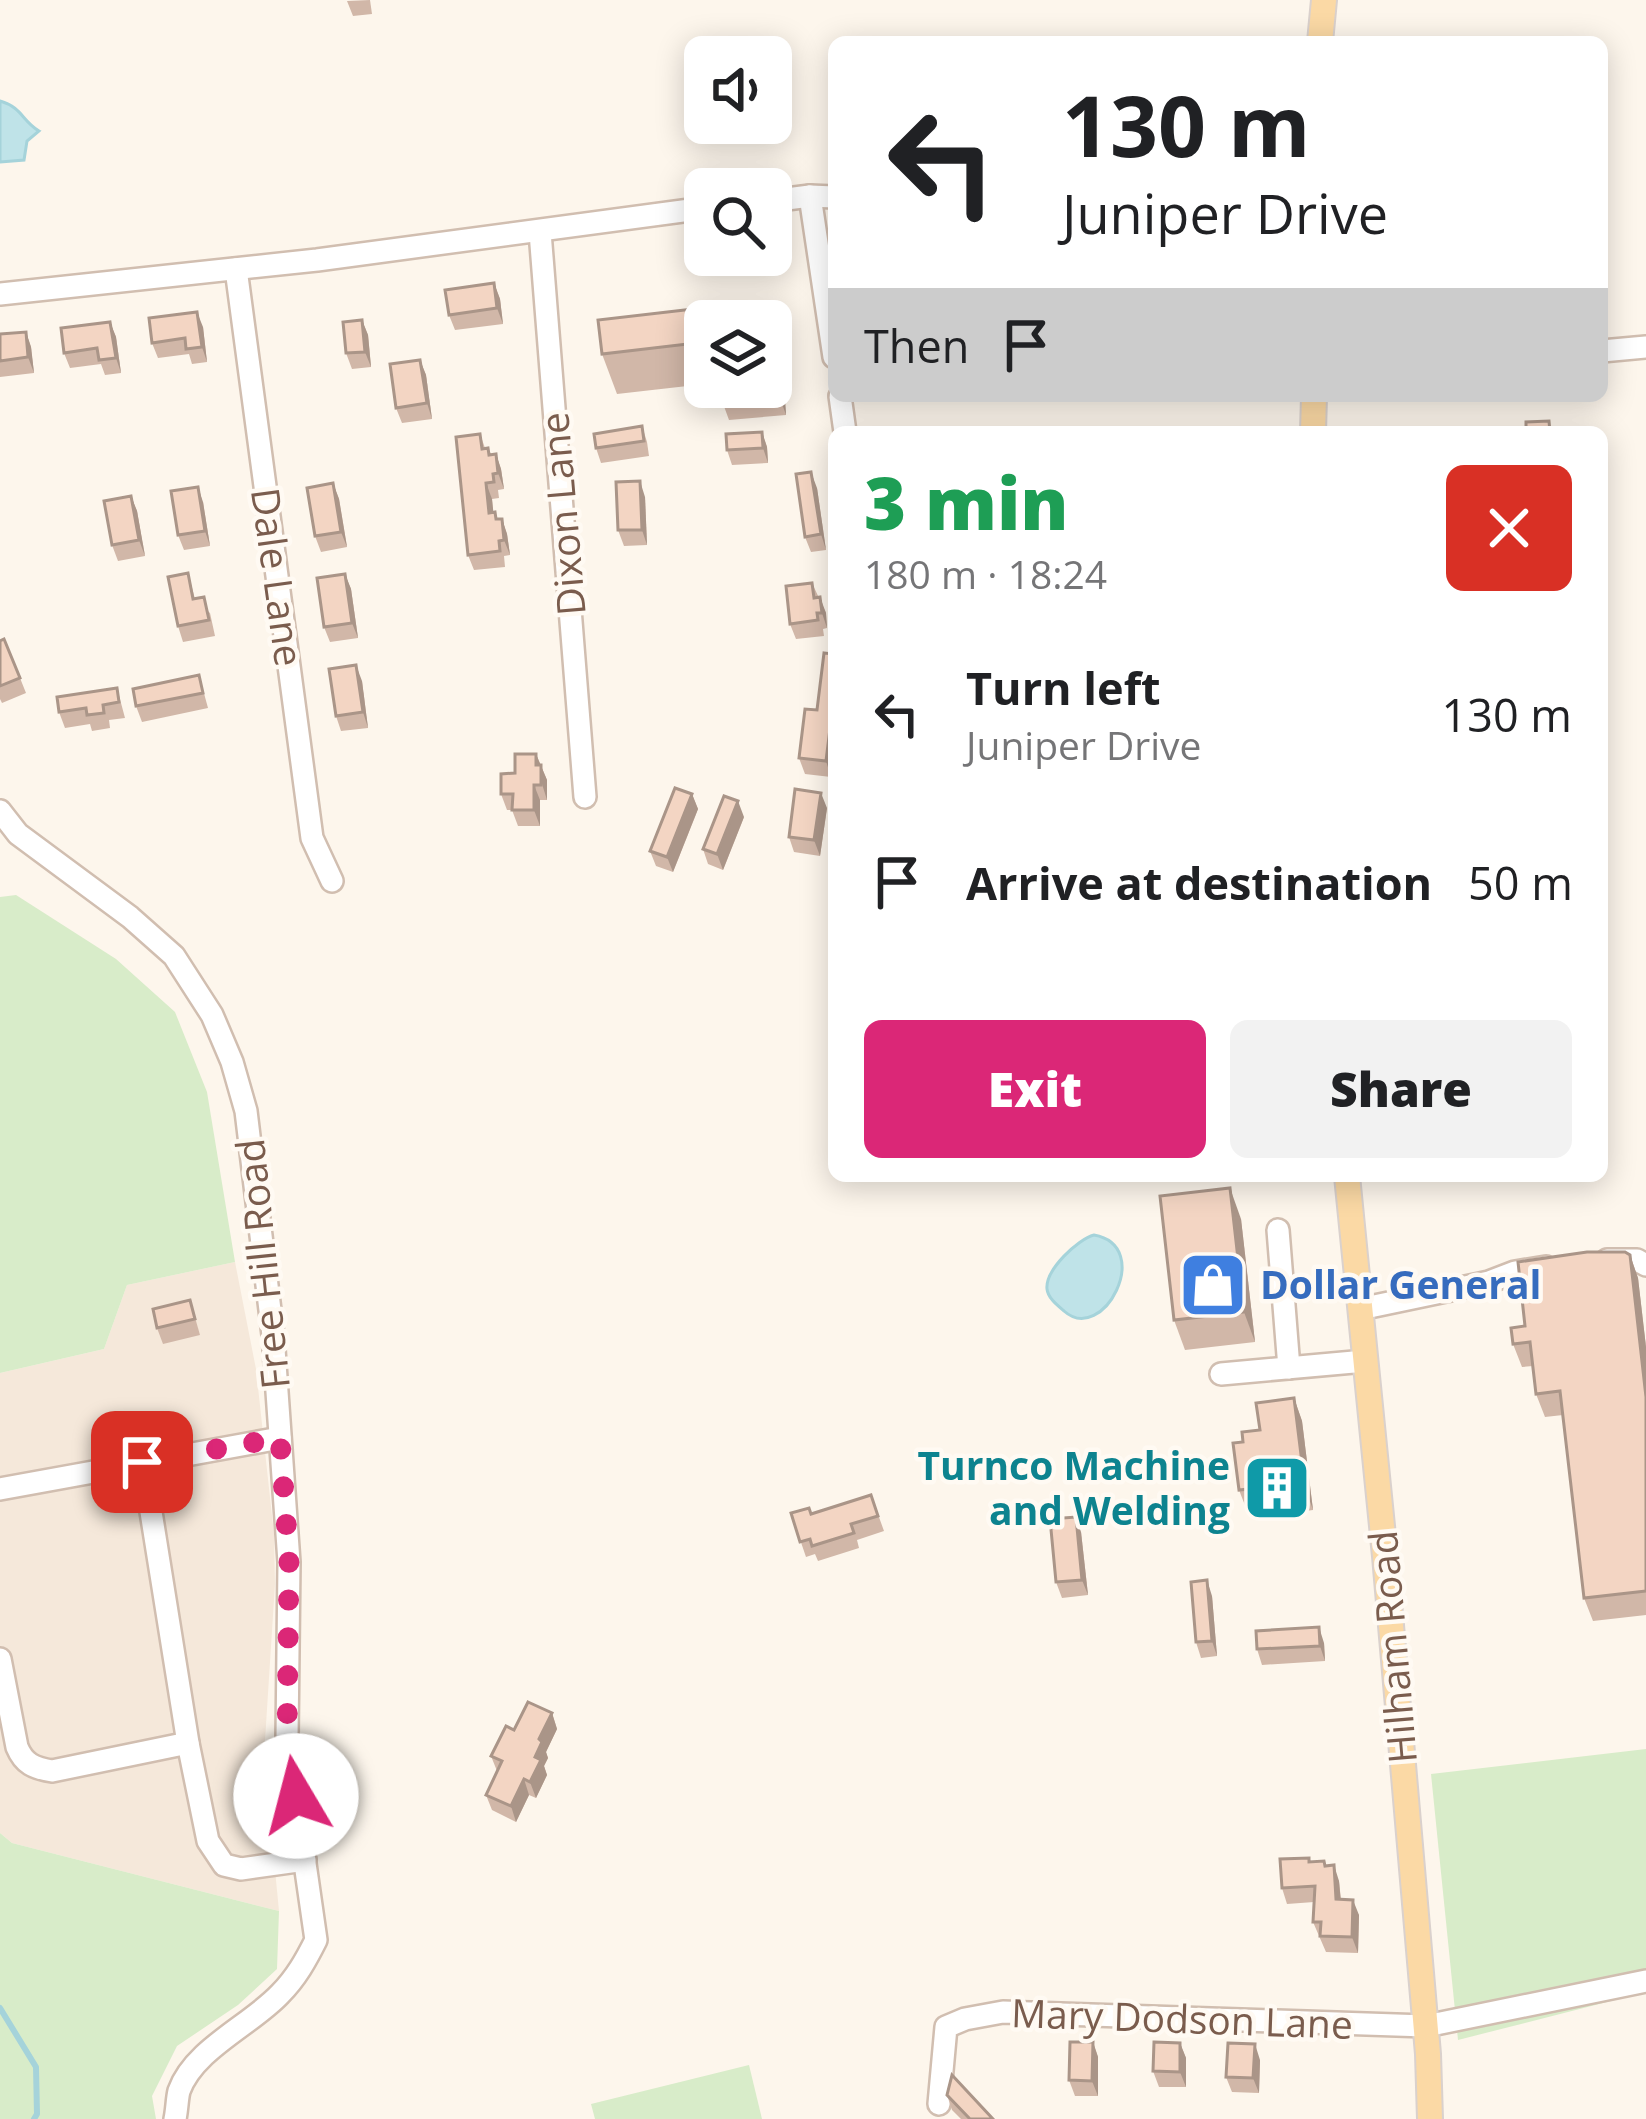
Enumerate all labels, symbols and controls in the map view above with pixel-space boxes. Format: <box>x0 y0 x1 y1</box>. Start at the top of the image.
map controls <box>684 36 792 408</box>
button: sound <box>684 36 792 144</box>
text: 130 m <box>1062 67 1310 182</box>
icon: left <box>864 84 1020 240</box>
button: search <box>684 168 792 276</box>
text: Juniper Drive <box>1062 176 1388 250</box>
button: layers <box>684 300 792 408</box>
icon: arrive <box>993 312 1059 378</box>
text: Then <box>864 315 969 376</box>
street label: Dixon Lane <box>526 410 597 618</box>
text: 3 min <box>864 453 1069 551</box>
button: close <box>1446 465 1572 591</box>
street label: Dale Lane <box>240 484 317 669</box>
text: 180 m · 18:24 <box>864 547 1107 600</box>
text: Turn left <box>966 657 1161 718</box>
icon: left <box>864 681 930 747</box>
text: 130 m <box>1441 684 1572 745</box>
text: Juniper Drive <box>966 718 1201 771</box>
icon: arrive <box>864 849 930 915</box>
text: Arrive at destination <box>966 852 1432 913</box>
text: 50 m <box>1468 852 1573 913</box>
button: Exit <box>864 1020 1206 1158</box>
button: Share <box>1230 1020 1572 1158</box>
street label: Free Hill Road <box>222 1136 301 1392</box>
shop icon: Dollar General <box>1178 1250 1248 1320</box>
place label: Dollar General <box>1260 1257 1541 1310</box>
pin <box>91 1411 193 1513</box>
icon: arrive <box>109 1429 175 1495</box>
place label: Turnco Machine and Welding <box>918 1438 1230 1536</box>
building icon: Turnco Machine and Welding <box>1242 1453 1312 1523</box>
street label: Hilham Road <box>1355 1529 1428 1766</box>
position arrow <box>233 1733 359 1859</box>
street label: Mary Dodson Lane <box>1010 1985 1354 2050</box>

